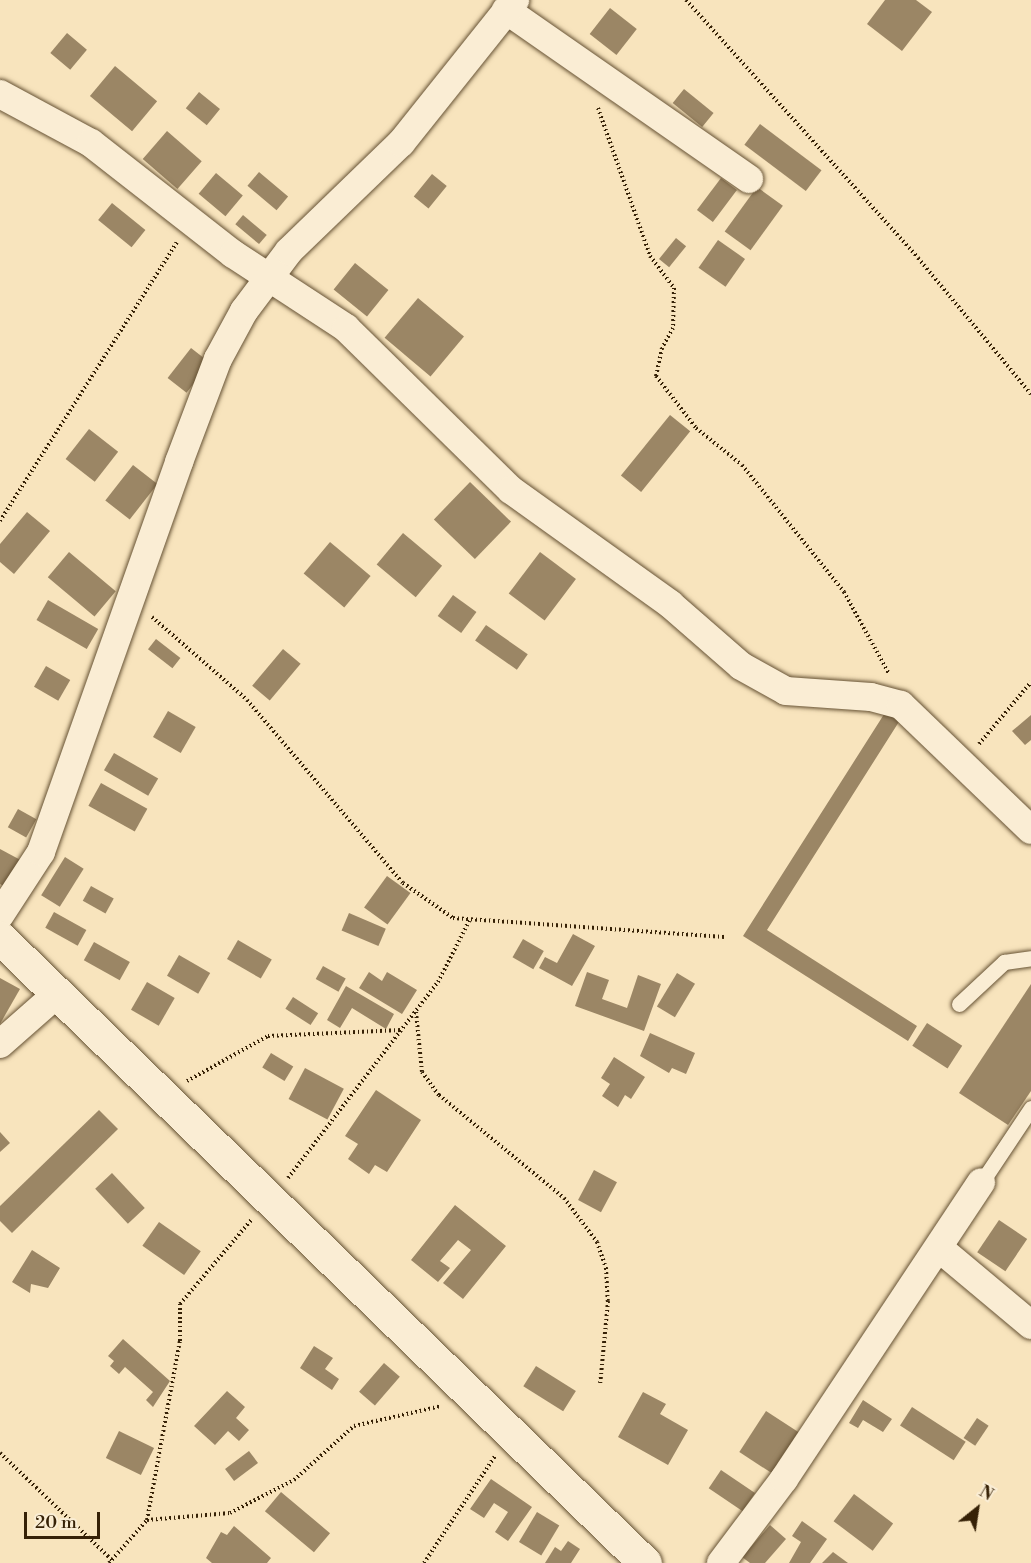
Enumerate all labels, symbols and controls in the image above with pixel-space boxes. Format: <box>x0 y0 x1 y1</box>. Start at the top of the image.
north arrow <box>947 1479 1007 1539</box>
text: N <box>976 1482 996 1505</box>
scale bar <box>27 1500 104 1538</box>
text: 20 m <box>35 1511 77 1534</box>

